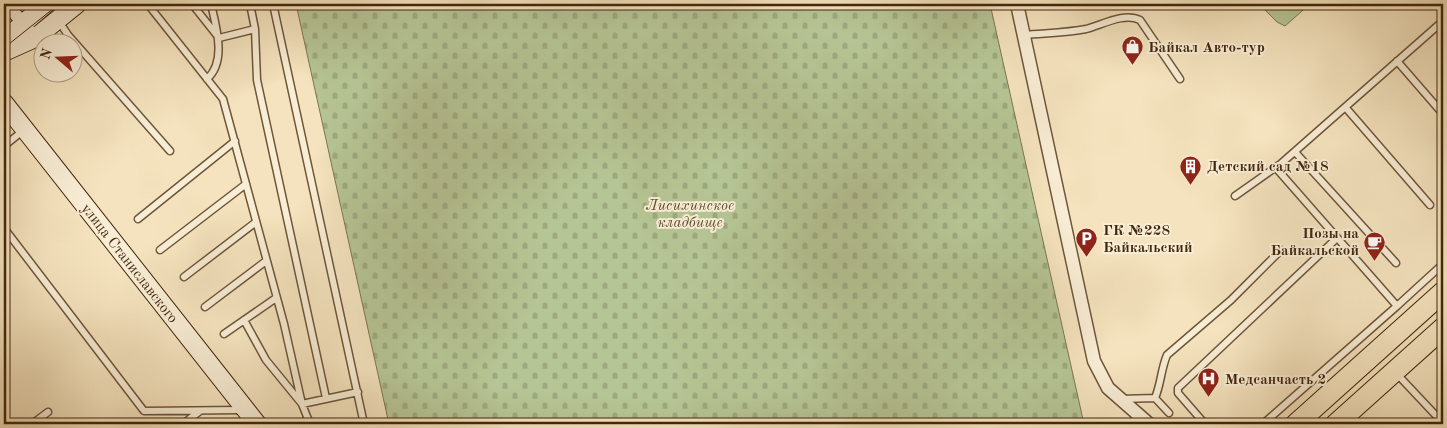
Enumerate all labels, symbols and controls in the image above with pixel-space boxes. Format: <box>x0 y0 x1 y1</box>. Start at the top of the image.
north arrow <box>32 32 82 82</box>
shop icon: Байкал Авто-тур <box>1120 35 1144 66</box>
place label: Байкал Авто-тур <box>1148 41 1265 56</box>
text: N <box>38 46 55 61</box>
building icon: Детский сад №18 <box>1179 154 1203 185</box>
place label: Детский сад №18 <box>1207 160 1329 175</box>
park label: Лисихинское кладбище <box>646 199 734 231</box>
street label: улица Станиславского <box>78 201 180 326</box>
place label: ГК №228 Байкальский <box>1103 224 1193 256</box>
parking icon: ГК №228 Байкальский <box>1075 227 1099 258</box>
place label: Позы на Байкальской <box>1270 227 1359 259</box>
cafe icon: Позы на Байкальской <box>1363 230 1387 261</box>
hospital icon: Медсанчасть 2 <box>1197 367 1221 398</box>
place label: Медсанчасть 2 <box>1225 373 1326 388</box>

